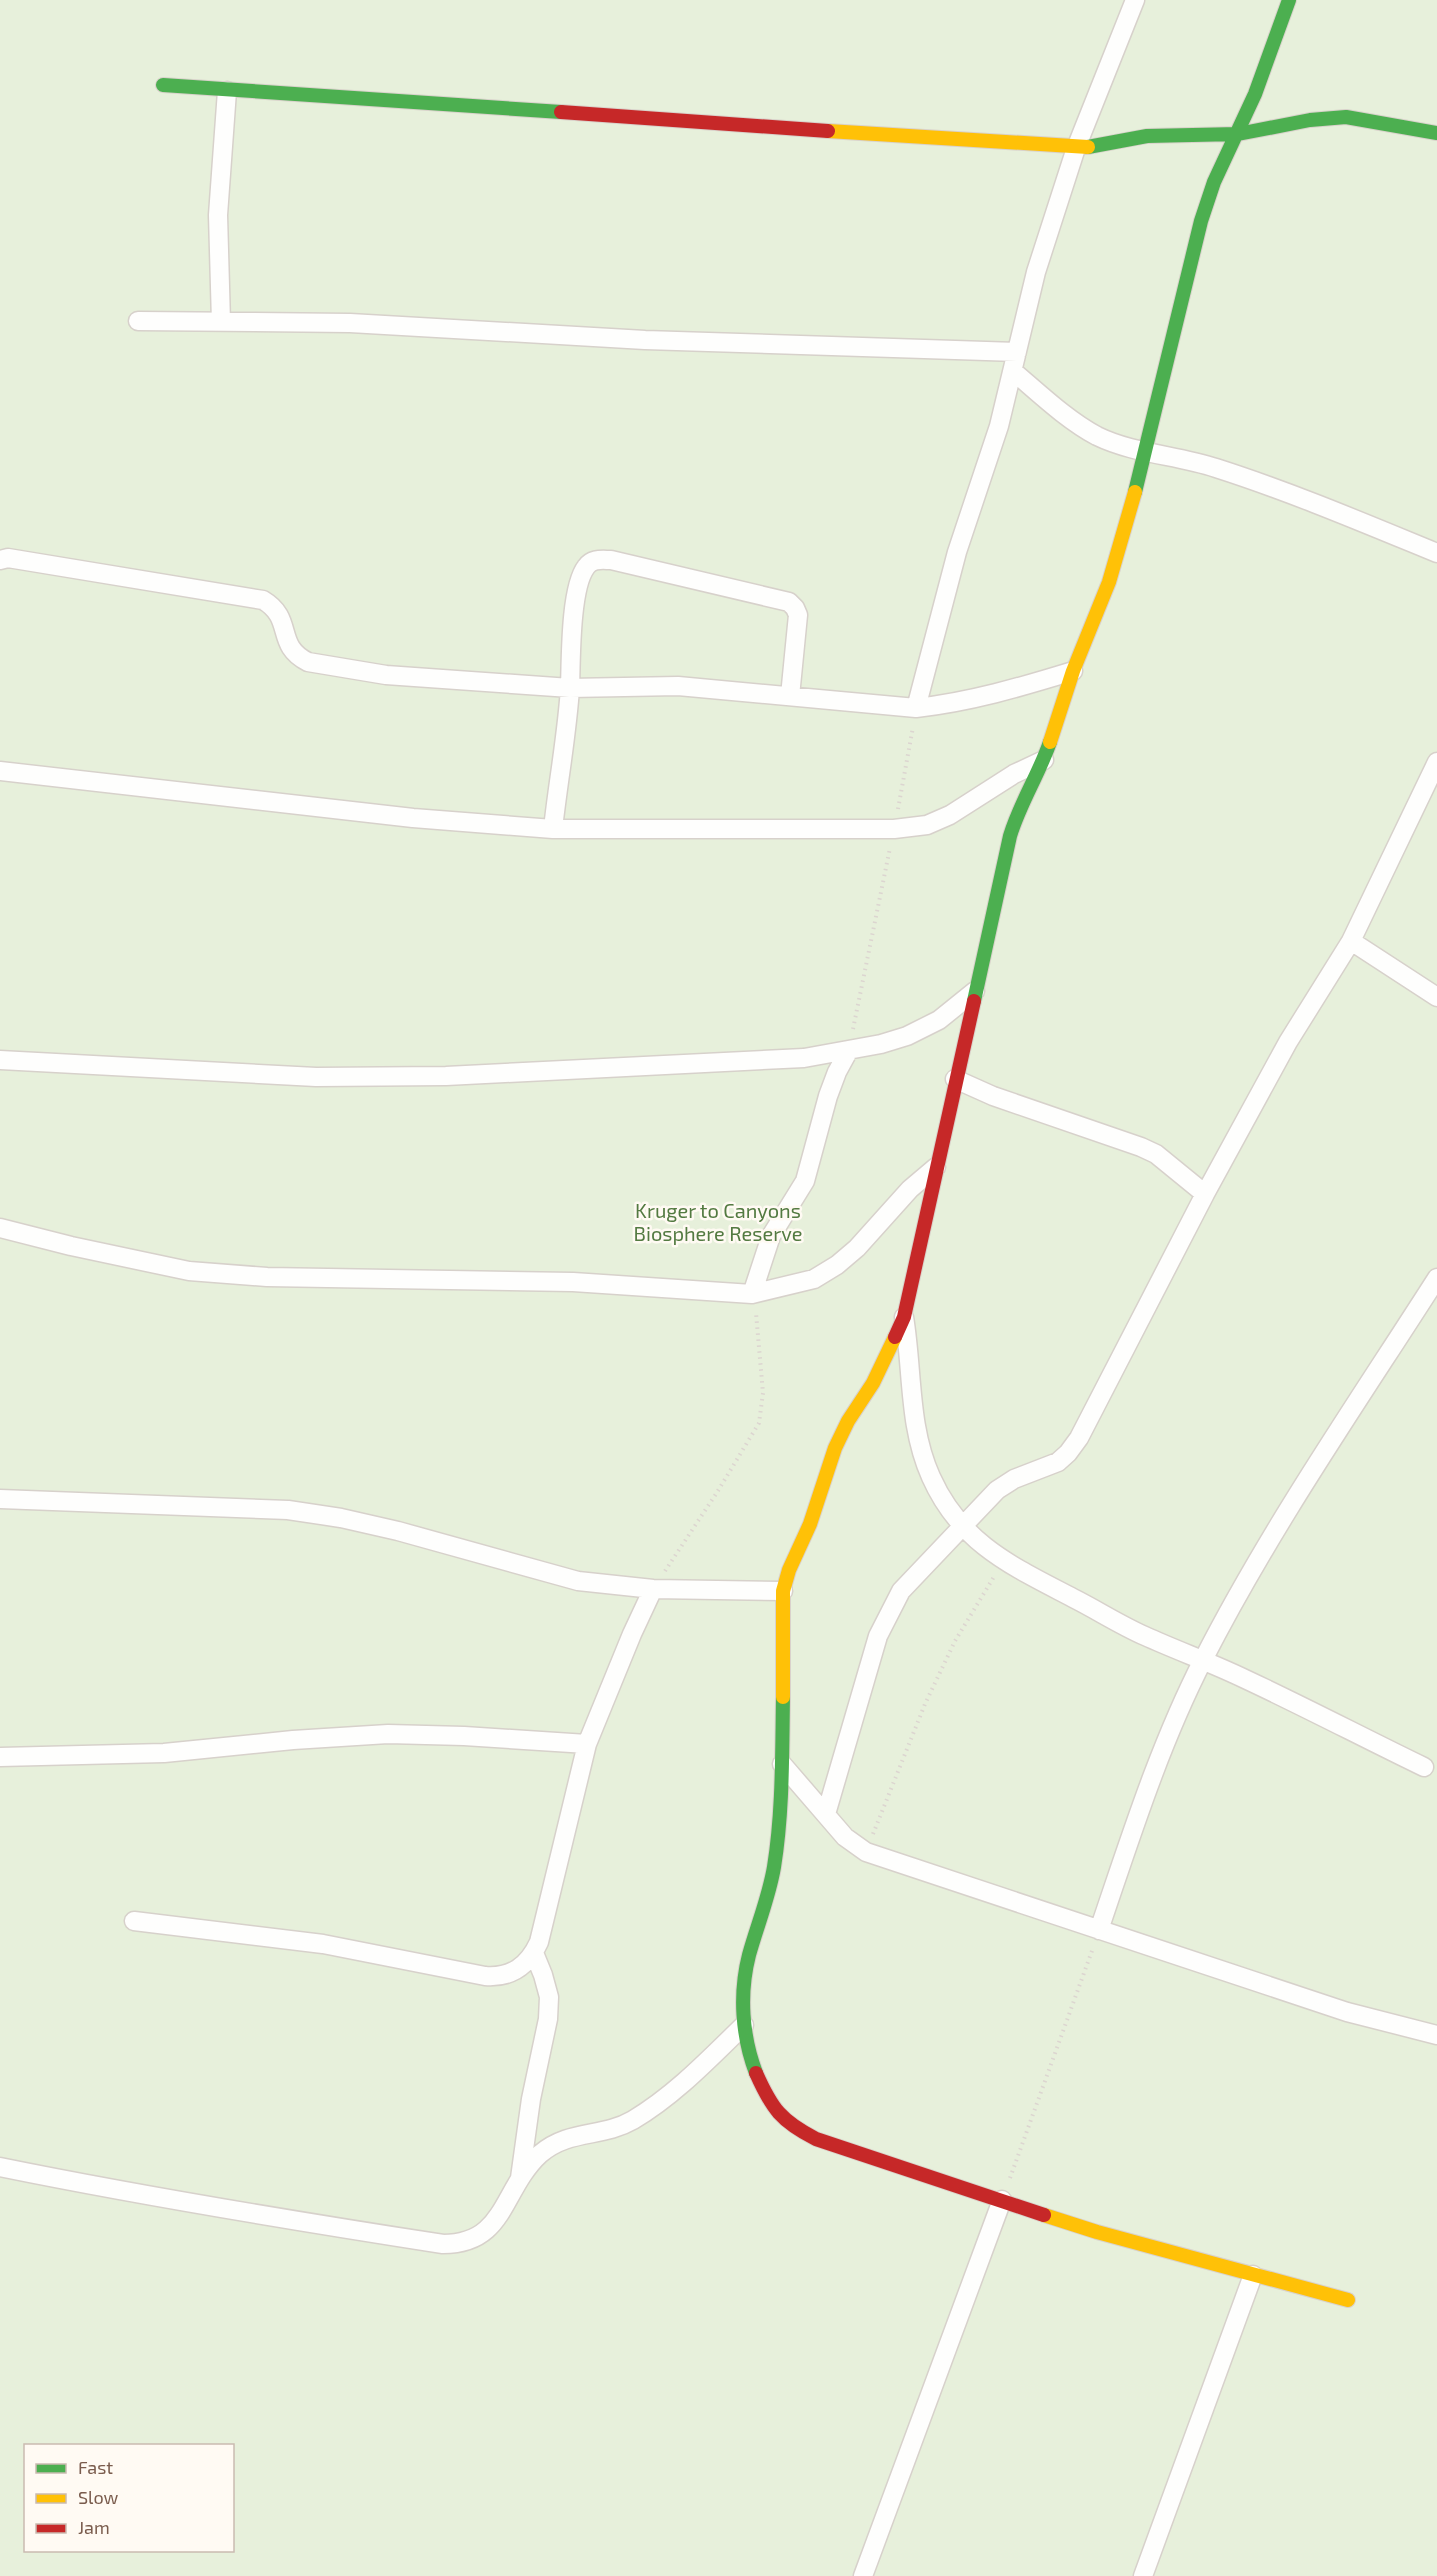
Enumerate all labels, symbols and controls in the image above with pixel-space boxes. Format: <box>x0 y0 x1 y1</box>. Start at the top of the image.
park label: Kruger to Canyons Biosphere Reserve <box>634 1198 802 1245</box>
legend <box>24 2444 234 2552</box>
text: Fast <box>78 2456 113 2478</box>
text: Slow <box>78 2486 119 2508</box>
text: Jam <box>78 2516 110 2538</box>

